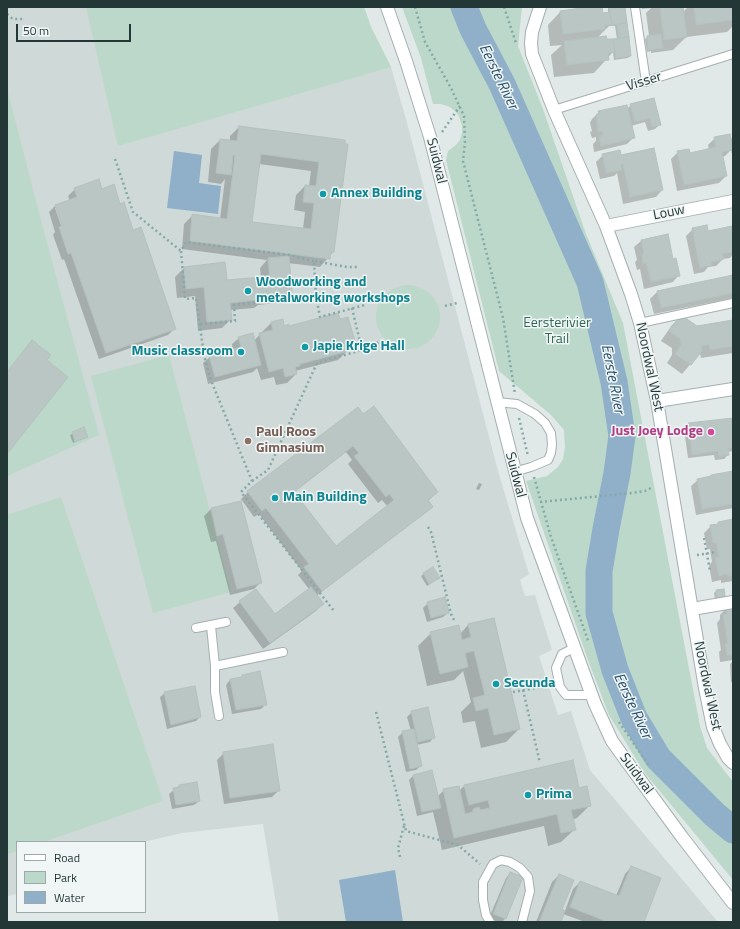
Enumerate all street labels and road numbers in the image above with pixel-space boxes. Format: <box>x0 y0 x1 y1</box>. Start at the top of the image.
street label: Visser <box>624 69 664 95</box>
street label: Suidwal <box>422 136 450 186</box>
street label: Louw <box>652 202 686 224</box>
street label: Noordwal West <box>631 321 667 413</box>
street label: Suidwal <box>501 450 529 500</box>
street label: Noordwal West <box>689 640 725 732</box>
street label: Suidwal <box>616 750 656 798</box>

